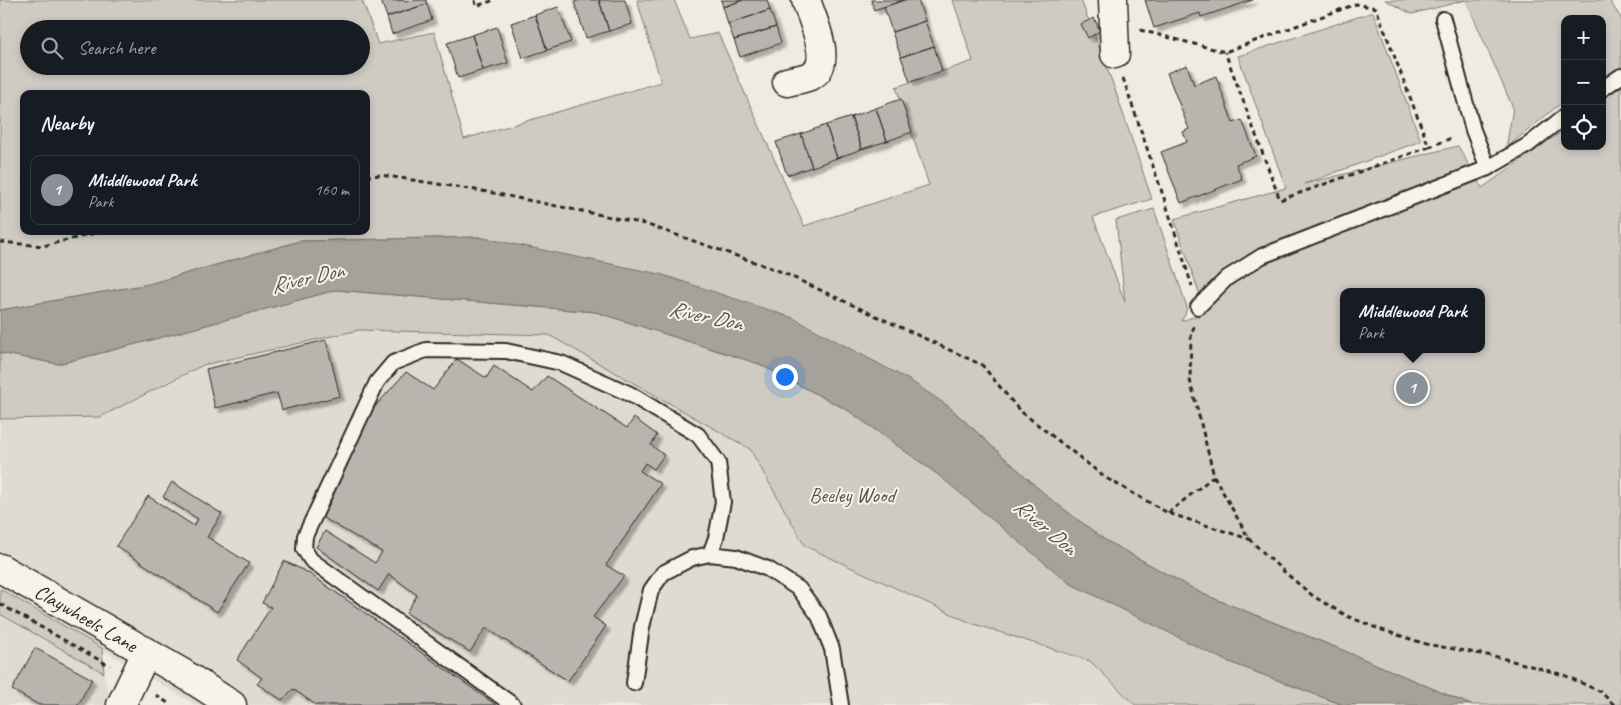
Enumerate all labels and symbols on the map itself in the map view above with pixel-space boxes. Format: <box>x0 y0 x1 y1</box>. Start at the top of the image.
water label: River Don <box>268 256 349 300</box>
water label: River Don <box>667 295 747 338</box>
your location <box>772 364 798 390</box>
pin: 1 <box>1396 369 1428 407</box>
park label: Beeley Wood <box>809 482 897 508</box>
water label: River Don <box>1008 492 1084 563</box>
street label: Claywheels Lane <box>30 578 143 658</box>

